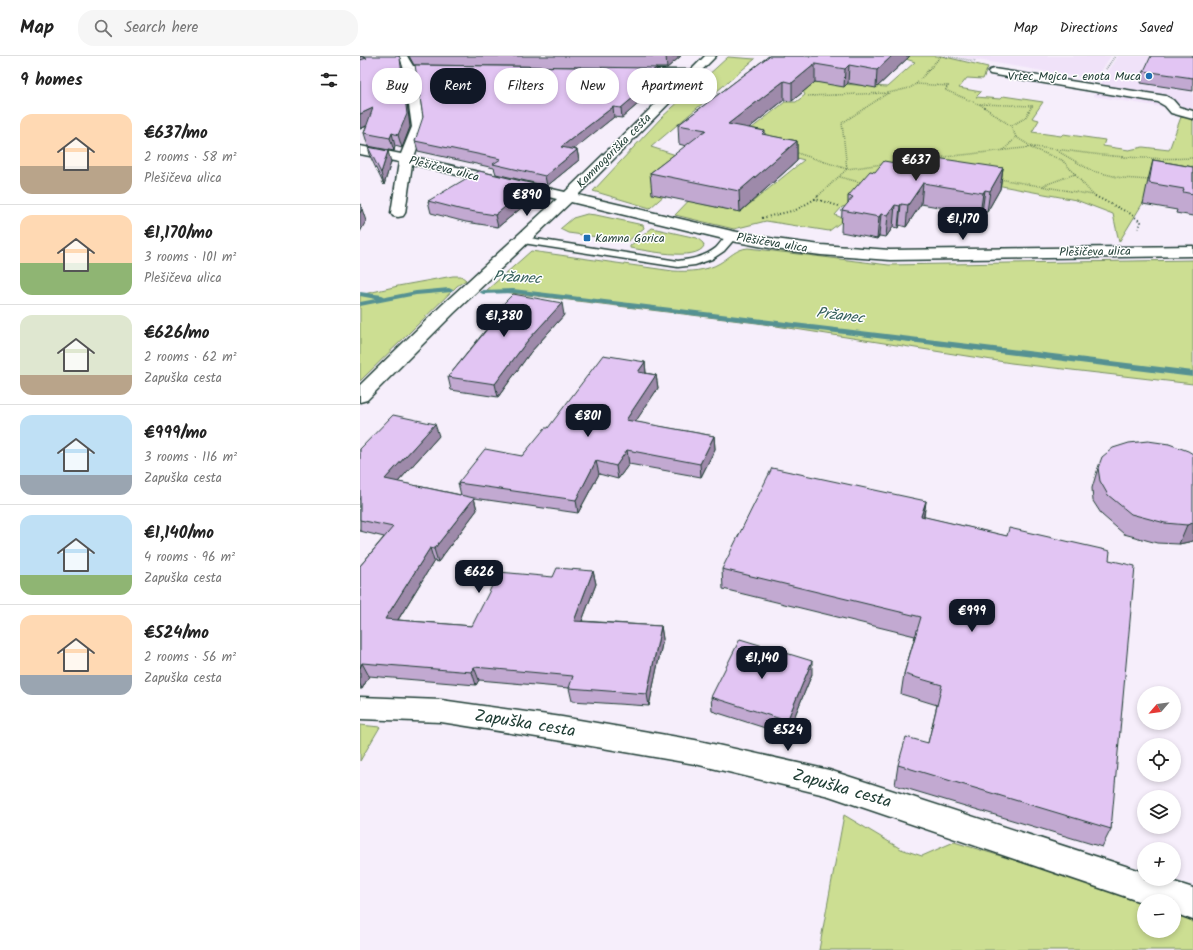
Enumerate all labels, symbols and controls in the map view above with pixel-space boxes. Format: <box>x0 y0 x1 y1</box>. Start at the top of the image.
search box <box>78 10 358 46</box>
text: Map <box>20 13 54 43</box>
text: Search here <box>124 16 198 40</box>
icon: search <box>92 17 114 39</box>
text: Map <box>1013 17 1038 39</box>
text: Directions <box>1060 17 1118 39</box>
text: Saved <box>1140 17 1173 39</box>
text: 9 homes <box>20 67 83 94</box>
place label: Vrtec Mojca - enota Muca <box>1008 67 1141 86</box>
chip: Buy <box>372 68 422 104</box>
chip: Rent <box>430 68 486 104</box>
chip: Filters <box>494 68 558 104</box>
chip: New <box>566 68 619 104</box>
chip: Apartment <box>627 68 717 104</box>
icon: filters <box>318 69 340 91</box>
marker: Vrtec Mojca - enota Muca <box>1144 71 1154 81</box>
street label: Kamnogoriška cesta <box>572 109 656 193</box>
text: €637/mo <box>144 120 208 147</box>
icon: home <box>52 130 100 178</box>
text: 2 rooms · 58 m² <box>144 147 237 168</box>
pin: €637 <box>892 148 940 182</box>
text: €637 <box>902 150 930 171</box>
street label: Plešičeva ulica <box>407 151 481 187</box>
text: Plešičeva ulica <box>144 168 222 189</box>
pin: €890 <box>503 183 551 217</box>
text: €890 <box>512 185 542 206</box>
pin: €1,170 <box>930 207 996 241</box>
text: €1,170 <box>947 209 979 230</box>
text: €1,170/mo <box>144 220 213 247</box>
street label: Plešičeva ulica <box>735 228 809 258</box>
place label: Kamna Gorica <box>595 229 665 248</box>
icon: home <box>52 231 100 279</box>
marker: Kamna Gorica <box>582 233 592 243</box>
street label: Plešičeva ulica <box>1059 242 1131 262</box>
text: 3 rooms · 101 m² <box>144 247 236 268</box>
water label: Pržanec <box>492 265 543 291</box>
text: Plešičeva ulica <box>144 268 222 289</box>
water label: Pržanec <box>815 301 867 331</box>
pin: €1,380 <box>471 304 537 338</box>
text: €1,380 <box>485 306 523 327</box>
text: €626/mo <box>144 320 210 347</box>
icon: home <box>52 331 100 379</box>
text: 2 rooms · 62 m² <box>144 347 237 368</box>
text: Zapuška cesta <box>144 368 222 389</box>
pin: €801 <box>564 404 612 438</box>
text: €801 <box>575 406 601 427</box>
text: €999/mo <box>144 420 207 447</box>
icon: home <box>52 431 100 479</box>
text: 3 rooms · 116 m² <box>144 447 237 468</box>
text: Zapuška cesta <box>144 468 222 489</box>
text: €1,140/mo <box>144 520 214 547</box>
icon: home <box>52 531 100 579</box>
text: 4 rooms · 96 m² <box>144 547 235 568</box>
pin: €626 <box>455 560 503 594</box>
text: €626 <box>464 562 494 583</box>
text: Zapuška cesta <box>144 568 222 589</box>
pin: €999 <box>948 599 996 633</box>
text: €999 <box>958 601 986 622</box>
text: €524/mo <box>144 620 209 647</box>
icon: home <box>52 631 100 679</box>
pin: €1,140 <box>729 646 795 680</box>
text: 2 rooms · 56 m² <box>144 647 236 668</box>
text: €1,140 <box>745 648 779 669</box>
text: Zapuška cesta <box>144 668 222 689</box>
north arrow <box>1137 686 1181 730</box>
map controls <box>1137 686 1181 938</box>
street label: Zapuška cesta <box>473 703 577 745</box>
pin: €524 <box>764 718 812 752</box>
text: €524 <box>773 720 803 741</box>
button: locate <box>1137 738 1181 782</box>
street label: Zapuška cesta <box>789 762 895 816</box>
button: layers <box>1137 790 1181 834</box>
button: + <box>1137 842 1181 886</box>
button: − <box>1137 894 1181 938</box>

